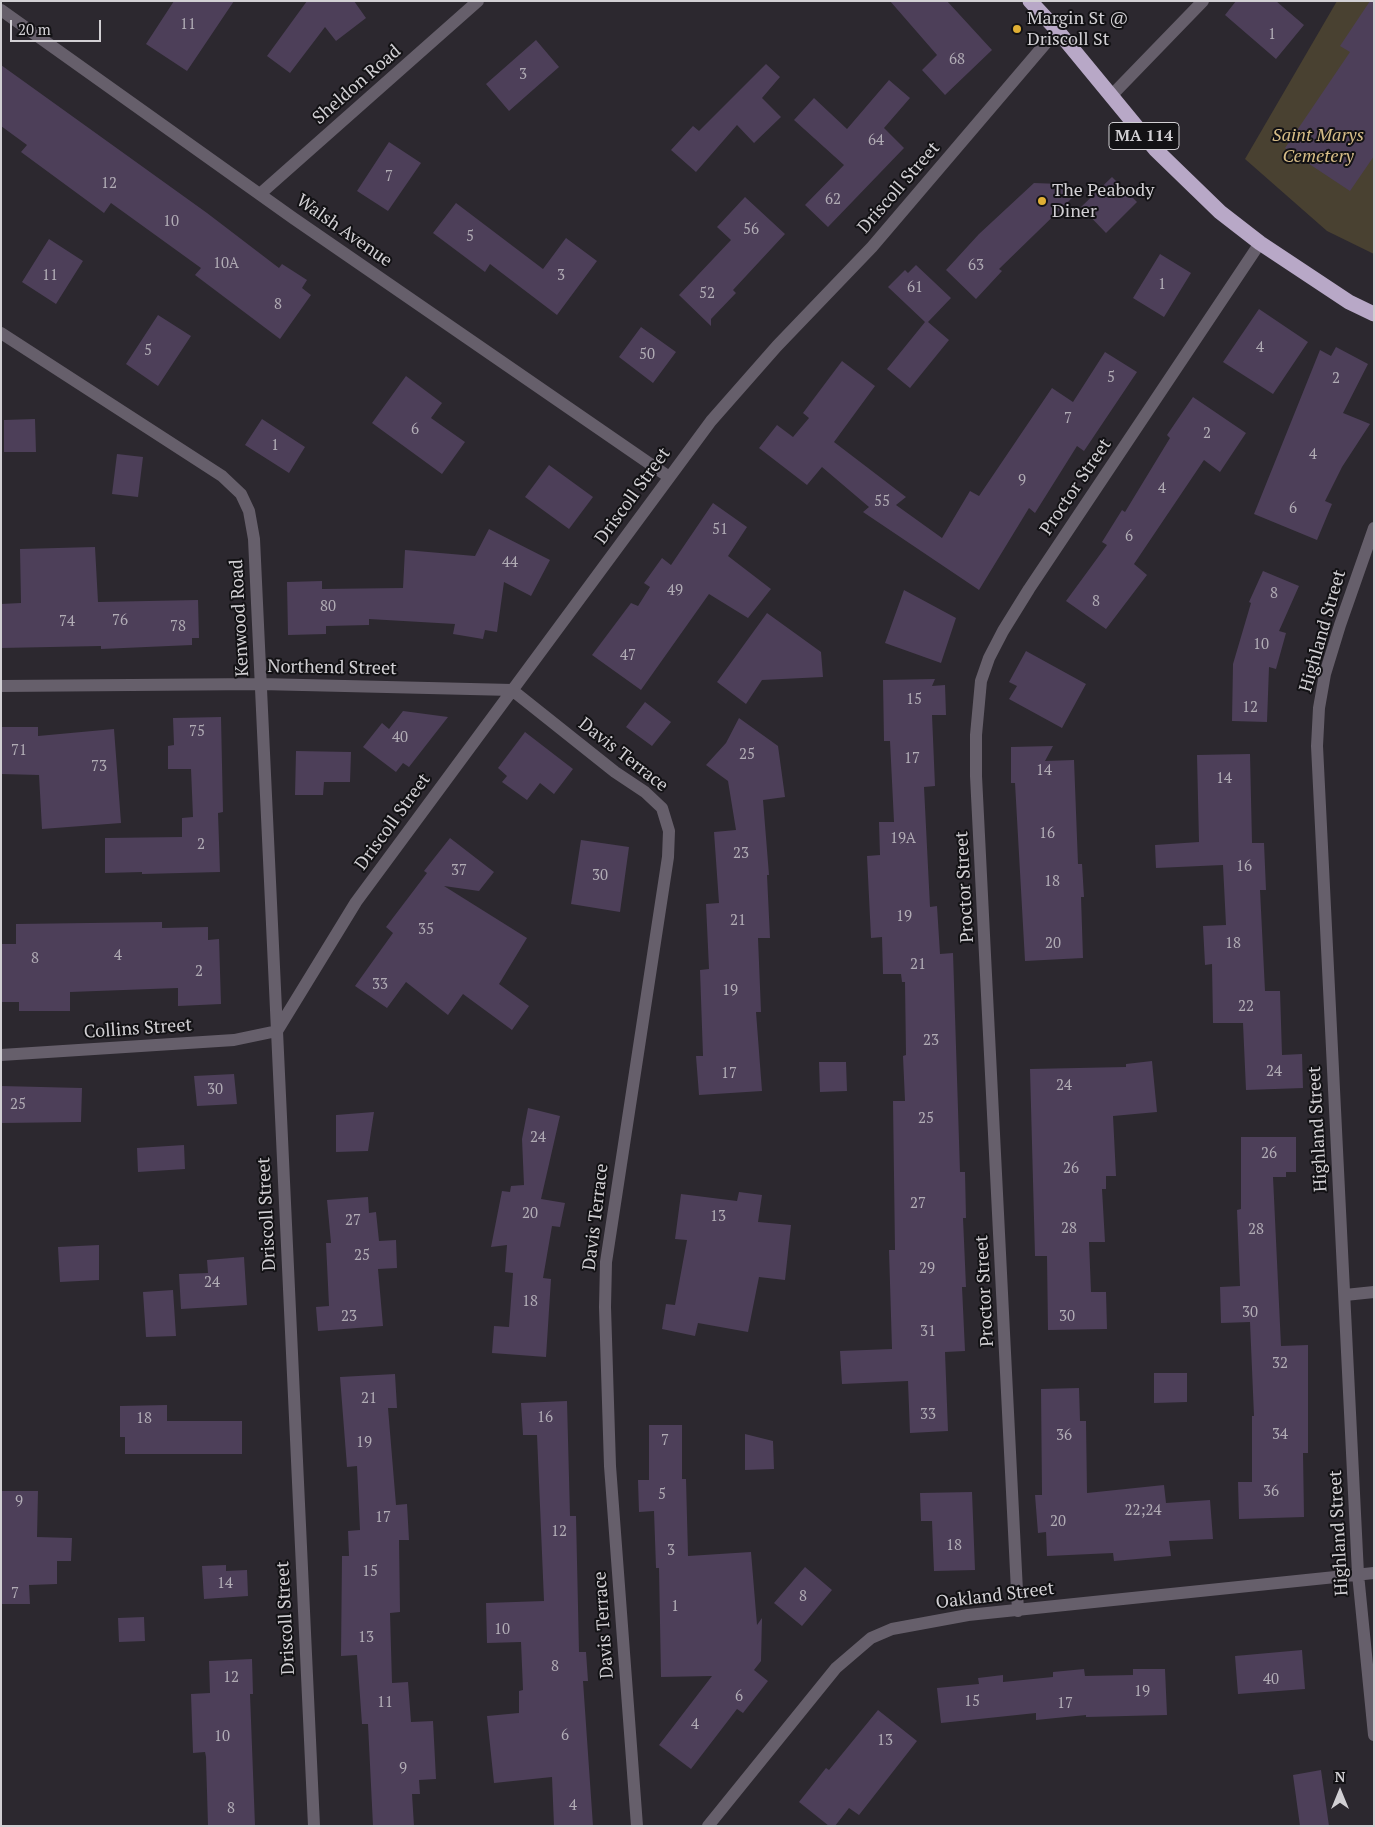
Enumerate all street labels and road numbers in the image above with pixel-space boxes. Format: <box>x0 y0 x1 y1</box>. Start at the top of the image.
street label: Sheldon Road <box>308 41 406 129</box>
road number: MA 114 <box>1109 122 1179 150</box>
street label: Driscoll Street <box>853 138 945 238</box>
street label: Walsh Avenue <box>292 190 396 272</box>
street label: Proctor Street <box>1036 435 1116 539</box>
street label: Driscoll Street <box>591 443 675 549</box>
street label: Kenwood Road <box>226 559 254 677</box>
street label: Highland Street <box>1295 567 1351 695</box>
street label: Northend Street <box>267 656 397 680</box>
street label: Davis Terrace <box>574 713 672 797</box>
street label: Driscoll Street <box>351 769 435 875</box>
street label: Proctor Street <box>951 831 979 943</box>
street label: Collins Street <box>83 1014 193 1044</box>
street label: Highland Street <box>1304 1065 1332 1193</box>
street label: Driscoll Street <box>253 1156 281 1272</box>
street label: Davis Terrace <box>579 1162 613 1272</box>
street label: Proctor Street <box>971 1235 999 1347</box>
street label: Highland Street <box>1325 1469 1353 1597</box>
street label: Driscoll Street <box>272 1560 300 1676</box>
street label: Davis Terrace <box>589 1571 619 1679</box>
street label: Oakland Street <box>934 1578 1056 1614</box>

